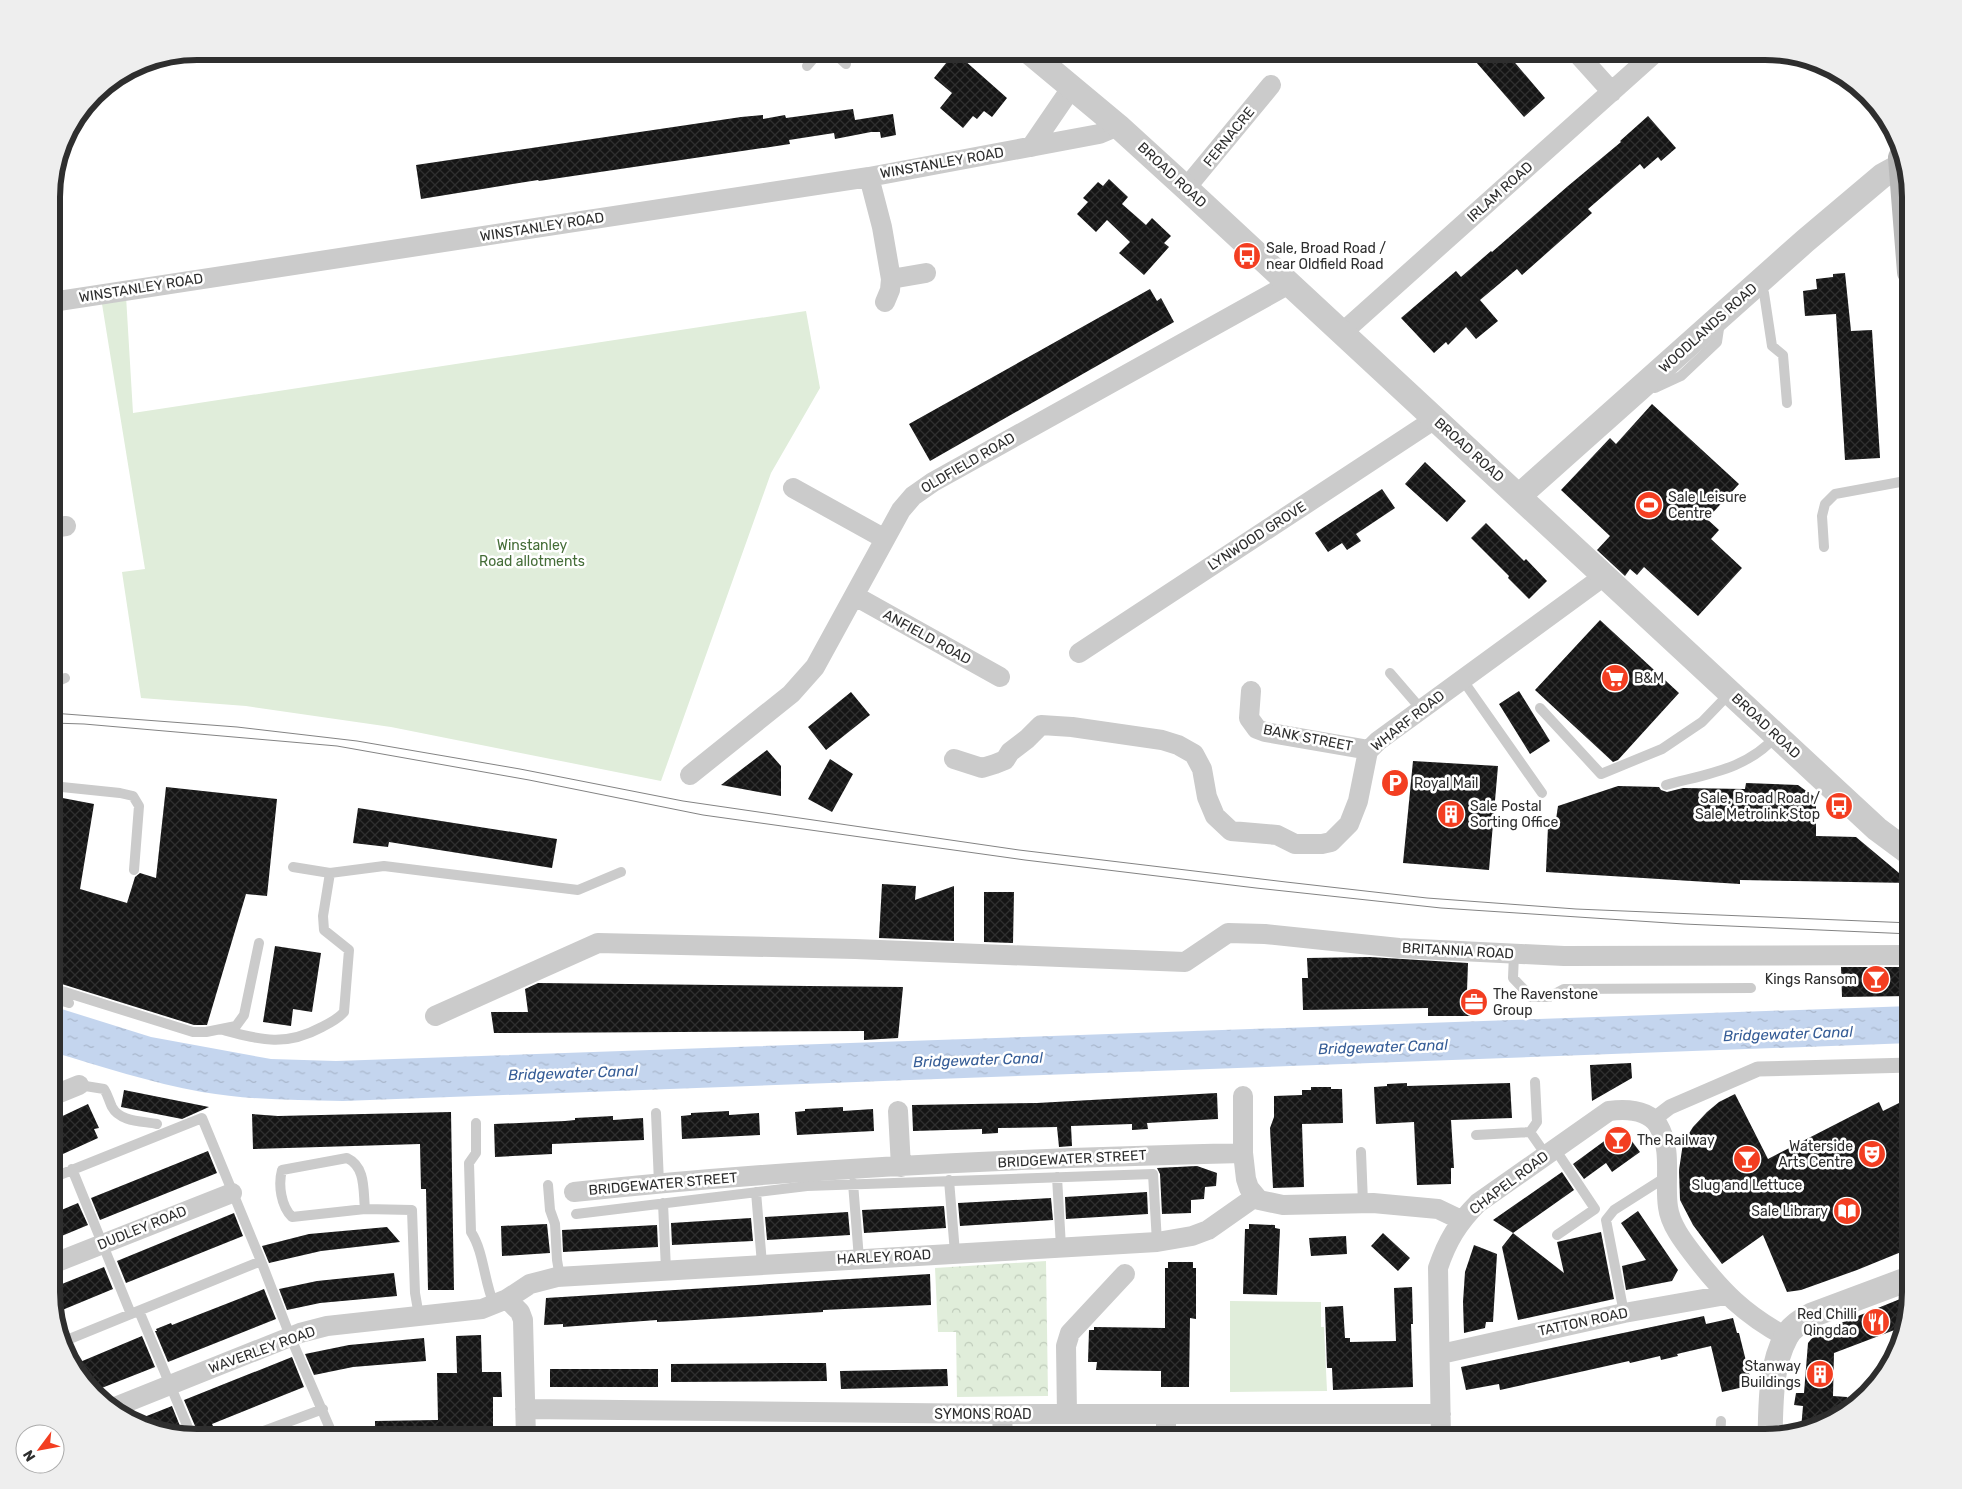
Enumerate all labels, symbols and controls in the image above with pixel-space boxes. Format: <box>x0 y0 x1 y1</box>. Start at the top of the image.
street label: FERNACRE <box>1200 104 1258 170</box>
street label: BROAD ROAD <box>1134 139 1210 211</box>
street label: WINSTANLEY ROAD <box>879 144 1005 182</box>
street label: IRLAM ROAD <box>1464 158 1536 226</box>
street label: WINSTANLEY ROAD <box>479 209 605 245</box>
place label: Sale, Broad Road / near Oldfield Road <box>1266 240 1386 273</box>
bus stop icon: Sale, Broad Road / near Oldfield Road <box>1232 241 1262 271</box>
street label: WINSTANLEY ROAD <box>78 270 204 306</box>
street label: WOODLANDS ROAD <box>1656 280 1760 376</box>
street label: BROAD ROAD <box>1431 414 1507 486</box>
street label: OLDFIELD ROAD <box>918 429 1018 497</box>
place label: Sale Leisure Centre <box>1668 489 1747 522</box>
sports icon: Sale Leisure Centre <box>1634 490 1664 520</box>
street label: LYNWOOD GROVE <box>1205 498 1309 574</box>
park label: Winstanley Road allotments <box>479 537 585 570</box>
street label: ANFIELD ROAD <box>880 606 974 668</box>
supermarket icon: B&M <box>1600 663 1630 693</box>
place label: B&M <box>1634 670 1664 687</box>
street label: WHARF ROAD <box>1368 687 1448 755</box>
street label: BROAD ROAD <box>1728 690 1804 762</box>
street label: BANK STREET <box>1262 721 1354 755</box>
parking icon: Royal Mail <box>1380 768 1410 798</box>
place label: Royal Mail <box>1414 775 1479 792</box>
place label: Sale, Broad Road / Sale Metrolink Stop <box>1695 790 1820 823</box>
bus stop icon: Sale, Broad Road / Sale Metrolink Stop <box>1824 791 1854 821</box>
place label: Sale Postal Sorting Office <box>1470 798 1558 831</box>
building icon: Sale Postal Sorting Office <box>1436 799 1466 829</box>
street label: BRITANNIA ROAD <box>1402 940 1514 962</box>
bar icon: Kings Ransom <box>1861 964 1891 994</box>
place label: Kings Ransom <box>1765 971 1857 988</box>
place label: The Ravenstone Group <box>1493 986 1598 1019</box>
office icon: The Ravenstone Group <box>1459 987 1489 1017</box>
water label: Bridgewater Canal <box>1723 1023 1854 1045</box>
water label: Bridgewater Canal <box>1318 1036 1449 1058</box>
water label: Bridgewater Canal <box>913 1049 1044 1071</box>
water label: Bridgewater Canal <box>508 1062 639 1084</box>
bar icon: The Railway <box>1603 1125 1633 1155</box>
place label: The Railway <box>1637 1132 1715 1149</box>
place label: Waterside Arts Centre <box>1778 1138 1853 1171</box>
theatre icon: Waterside Arts Centre <box>1857 1139 1887 1169</box>
bar icon: Slug and Lettuce <box>1732 1144 1762 1174</box>
street label: BRIDGEWATER STREET <box>997 1147 1147 1171</box>
street label: CHAPEL ROAD <box>1466 1148 1552 1218</box>
street label: BRIDGEWATER STREET <box>588 1169 738 1199</box>
place label: Slug and Lettuce <box>1692 1177 1803 1194</box>
library icon: Sale Library <box>1832 1196 1862 1226</box>
street label: DUDLEY ROAD <box>95 1202 189 1254</box>
place label: Sale Library <box>1751 1203 1828 1220</box>
street label: HARLEY ROAD <box>836 1246 932 1268</box>
street label: TATTON ROAD <box>1536 1304 1630 1340</box>
place label: Red Chilli Qingdao <box>1797 1306 1857 1339</box>
restaurant icon: Red Chilli Qingdao <box>1861 1307 1891 1337</box>
street label: WAVERLEY ROAD <box>206 1323 318 1377</box>
place label: Stanway Buildings <box>1741 1358 1801 1391</box>
building icon: Stanway Buildings <box>1805 1359 1835 1389</box>
street label: SYMONS ROAD <box>934 1406 1032 1423</box>
north arrow <box>15 1424 65 1474</box>
text: N <box>20 1447 39 1464</box>

